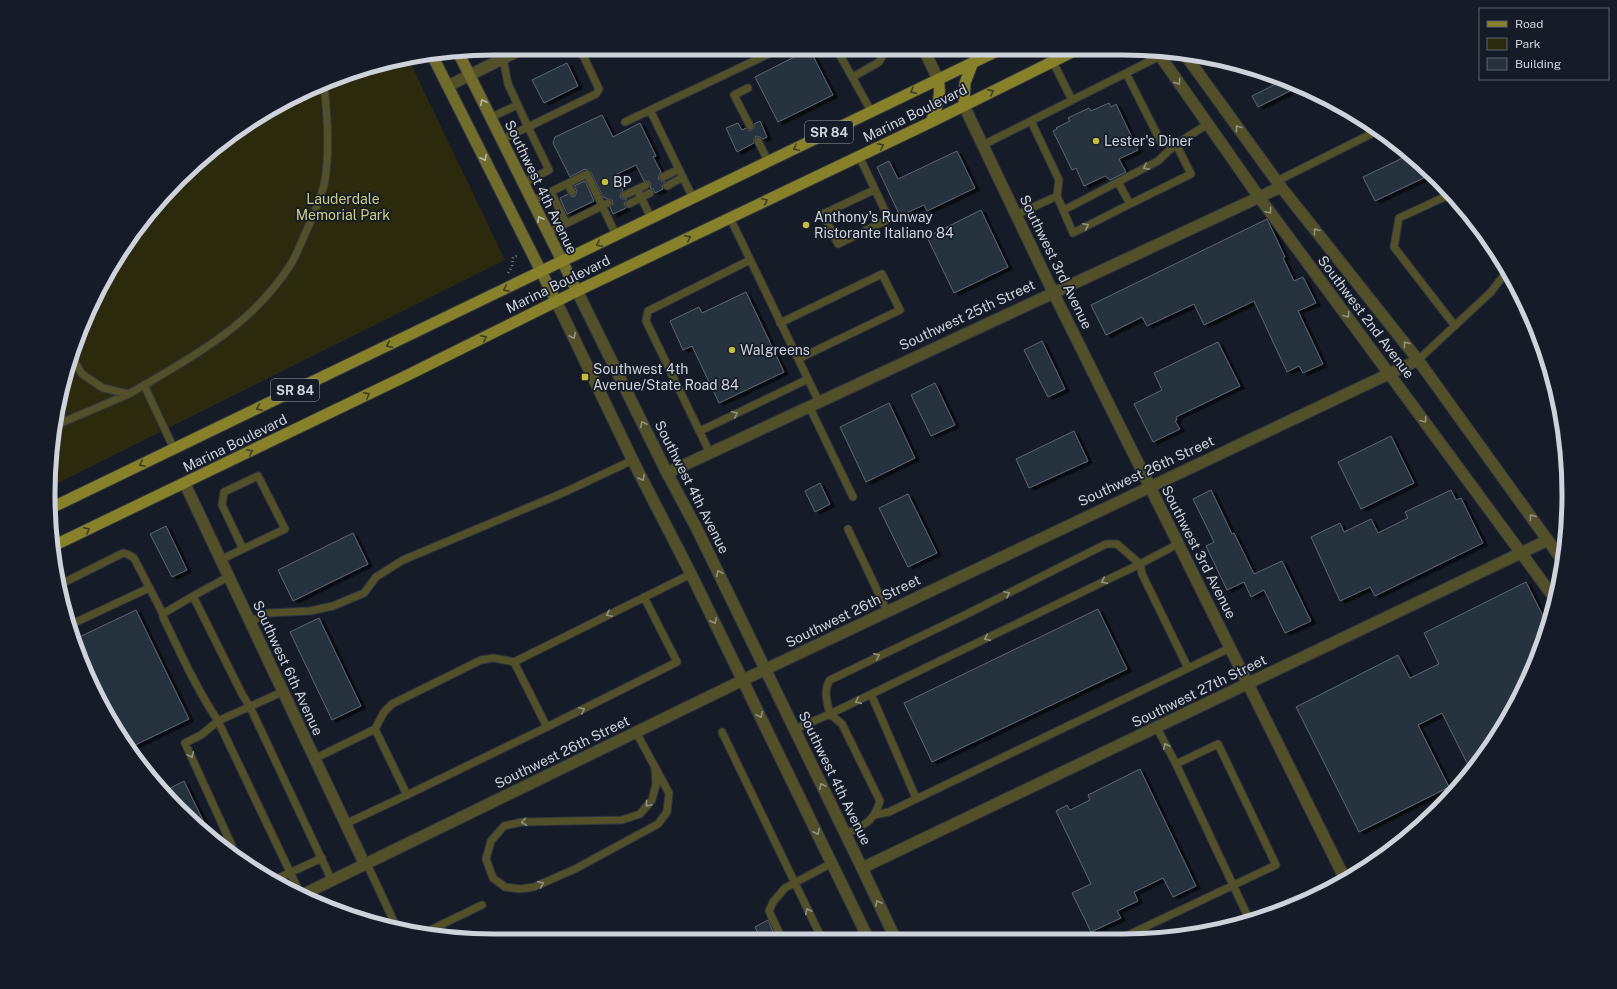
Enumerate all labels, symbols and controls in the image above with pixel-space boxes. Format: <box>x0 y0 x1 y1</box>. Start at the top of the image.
legend <box>1479 8 1609 80</box>
text: Road <box>1515 17 1543 31</box>
text: Park <box>1515 37 1541 51</box>
text: Building <box>1515 57 1561 71</box>
one-way arrow <box>1173 77 1180 84</box>
street label: Marina Boulevard <box>860 81 970 145</box>
one-way arrow <box>910 86 917 94</box>
one-way arrow <box>987 90 995 97</box>
one-way arrow <box>480 99 487 106</box>
street label: Southwest 4th Avenue <box>502 117 580 257</box>
road number: SR 84 <box>805 121 853 143</box>
one-way arrow <box>1236 125 1243 132</box>
place label: Lester's Diner <box>1104 133 1193 149</box>
marker: Lester's Diner <box>1091 136 1101 146</box>
one-way arrow <box>793 143 800 151</box>
one-way arrow <box>877 143 884 151</box>
one-way arrow <box>479 154 487 162</box>
one-way arrow <box>1143 163 1150 170</box>
place label: BP <box>613 174 631 190</box>
marker: BP <box>600 177 610 187</box>
park label: Lauderdale Memorial Park <box>296 191 390 223</box>
street label: Southwest 3rd Avenue <box>1017 192 1095 332</box>
one-way arrow <box>761 198 768 206</box>
one-way arrow <box>1265 207 1272 214</box>
place label: Anthony's Runway Ristorante Italiano 84 <box>814 209 954 241</box>
one-way arrow <box>537 215 545 223</box>
marker: Anthony's Runway Ristorante Italiano 84 <box>801 220 811 230</box>
one-way arrow <box>1082 223 1090 231</box>
one-way arrow <box>1314 229 1321 236</box>
one-way arrow <box>684 235 691 243</box>
one-way arrow <box>596 239 603 247</box>
street label: Marina Boulevard <box>503 252 613 316</box>
street label: Southwest 2nd Avenue <box>1315 253 1417 382</box>
street label: Southwest 25th Street <box>896 276 1038 354</box>
one-way arrow <box>503 284 510 292</box>
one-way arrow <box>1342 311 1349 318</box>
one-way arrow <box>568 332 576 339</box>
one-way arrow <box>479 335 487 342</box>
one-way arrow <box>386 340 393 348</box>
place label: Walgreens <box>740 342 810 358</box>
one-way arrow <box>1404 342 1411 349</box>
marker: Walgreens <box>727 345 737 355</box>
place label: Southwest 4th Avenue/State Road 84 <box>593 361 739 393</box>
marker: Southwest 4th Avenue/State Road 84 <box>580 372 590 382</box>
road number: SR 84 <box>271 379 319 401</box>
one-way arrow <box>363 392 370 400</box>
one-way arrow <box>256 403 264 410</box>
street label: Marina Boulevard <box>180 411 290 475</box>
one-way arrow <box>731 411 739 419</box>
one-way arrow <box>1419 416 1427 423</box>
street label: Southwest 4th Avenue <box>652 418 733 556</box>
one-way arrow <box>640 420 648 428</box>
street label: Southwest 26th Street <box>1076 432 1216 510</box>
one-way arrow <box>246 449 254 457</box>
one-way arrow <box>139 459 146 467</box>
one-way arrow <box>637 474 645 482</box>
street label: Southwest 3rd Avenue <box>1158 483 1240 621</box>
one-way arrow <box>1530 515 1537 522</box>
one-way arrow <box>82 527 90 535</box>
one-way arrow <box>716 570 724 577</box>
street label: Southwest 26th Street <box>783 571 923 651</box>
one-way arrow <box>1101 576 1109 584</box>
one-way arrow <box>1003 591 1010 599</box>
street label: Southwest 6th Avenue <box>250 598 326 738</box>
one-way arrow <box>606 609 614 617</box>
one-way arrow <box>710 617 717 625</box>
one-way arrow <box>984 633 992 640</box>
street label: Southwest 27th Street <box>1129 651 1269 731</box>
one-way arrow <box>873 653 881 661</box>
one-way arrow <box>854 696 862 704</box>
one-way arrow <box>577 707 585 715</box>
street label: Southwest 4th Avenue <box>796 708 874 848</box>
one-way arrow <box>755 711 763 718</box>
street label: Southwest 26th Street <box>492 712 632 792</box>
one-way arrow <box>1163 743 1171 750</box>
one-way arrow <box>186 751 194 758</box>
one-way arrow <box>819 782 827 790</box>
one-way arrow <box>646 799 653 807</box>
one-way arrow <box>521 818 527 827</box>
one-way arrow <box>812 828 820 835</box>
one-way arrow <box>536 881 544 889</box>
one-way arrow <box>875 900 883 907</box>
one-way arrow <box>805 908 813 915</box>

